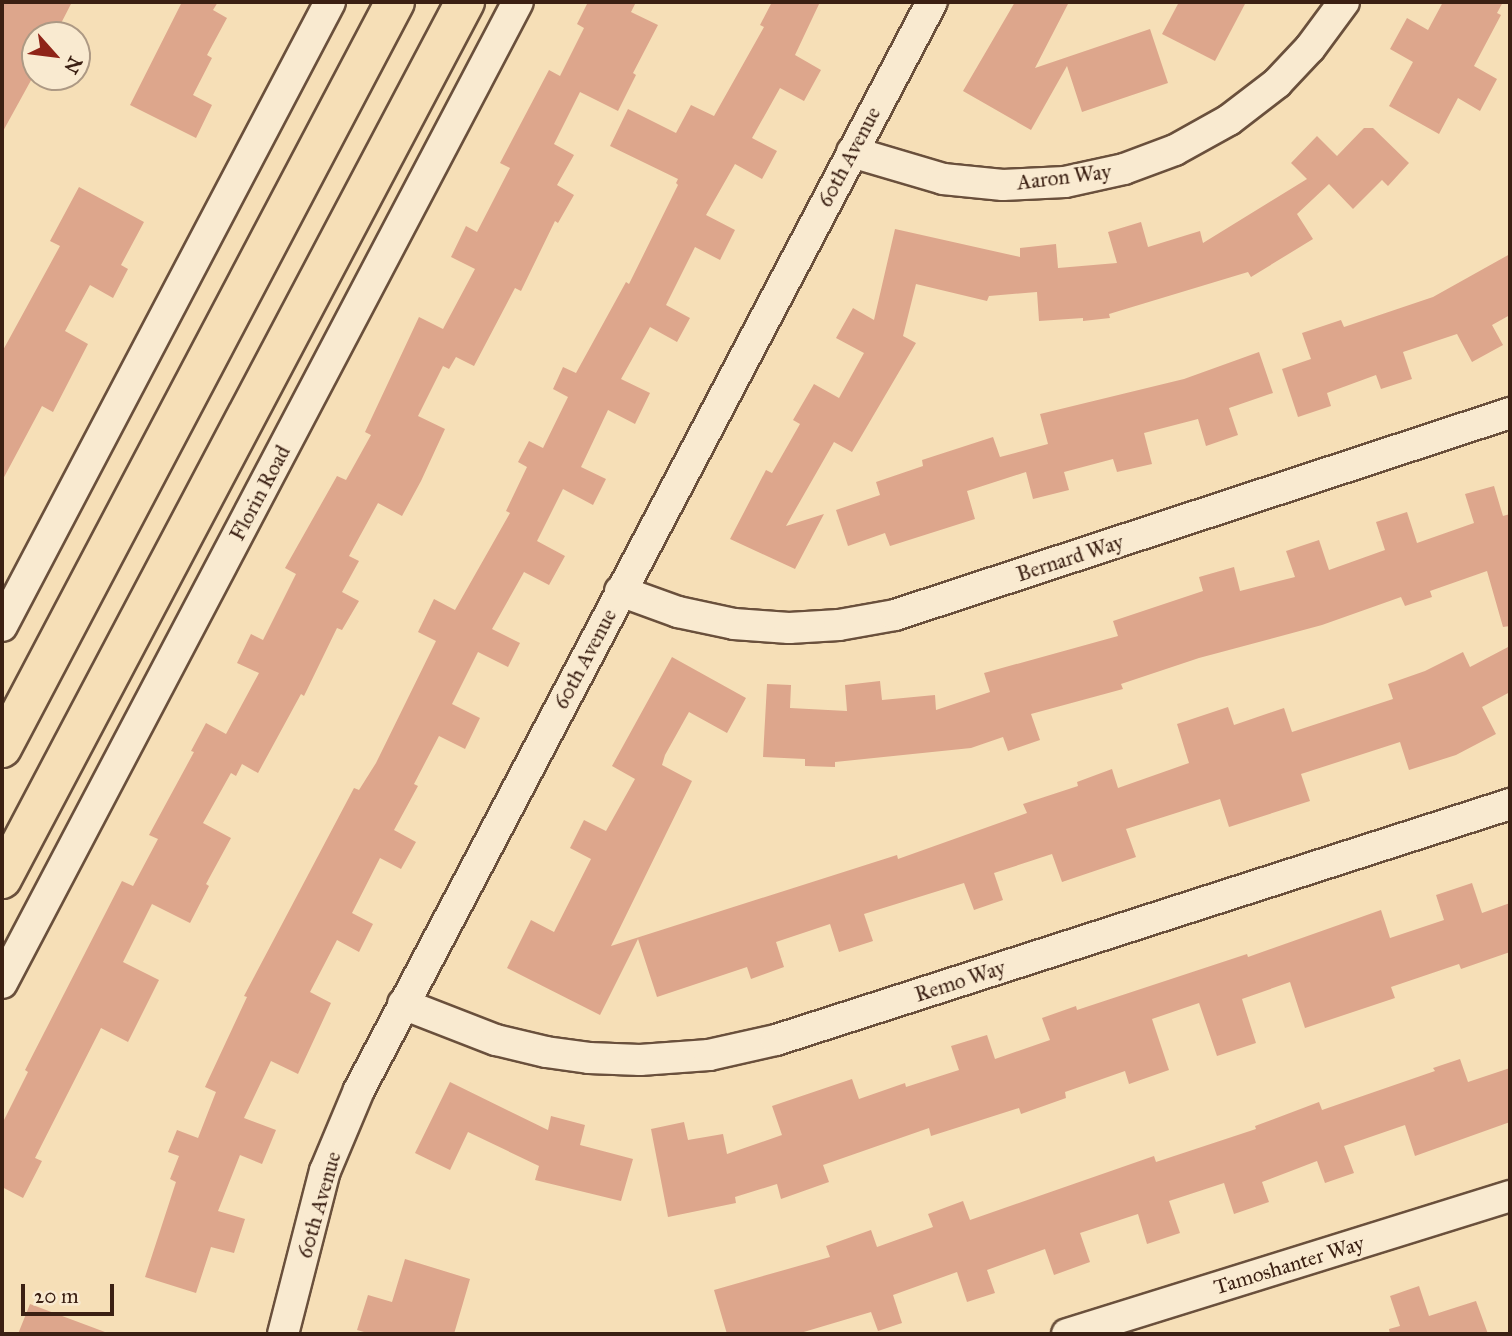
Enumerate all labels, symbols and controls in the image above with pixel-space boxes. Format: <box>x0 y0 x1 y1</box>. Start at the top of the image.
north arrow <box>21 21 91 91</box>
text: N <box>59 53 87 78</box>
street label: 60th Avenue <box>812 103 886 211</box>
street label: Aaron Way <box>1015 159 1113 195</box>
street label: Florin Road <box>224 441 296 545</box>
street label: Bernard Way <box>1013 529 1127 587</box>
street label: 60th Avenue <box>548 605 622 713</box>
street label: Remo Way <box>912 955 1008 1007</box>
street label: 60th Avenue <box>292 1149 346 1261</box>
street label: Tamoshanter Way <box>1211 1230 1367 1300</box>
scale bar <box>24 1270 117 1314</box>
text: 20 m <box>34 1283 79 1309</box>

